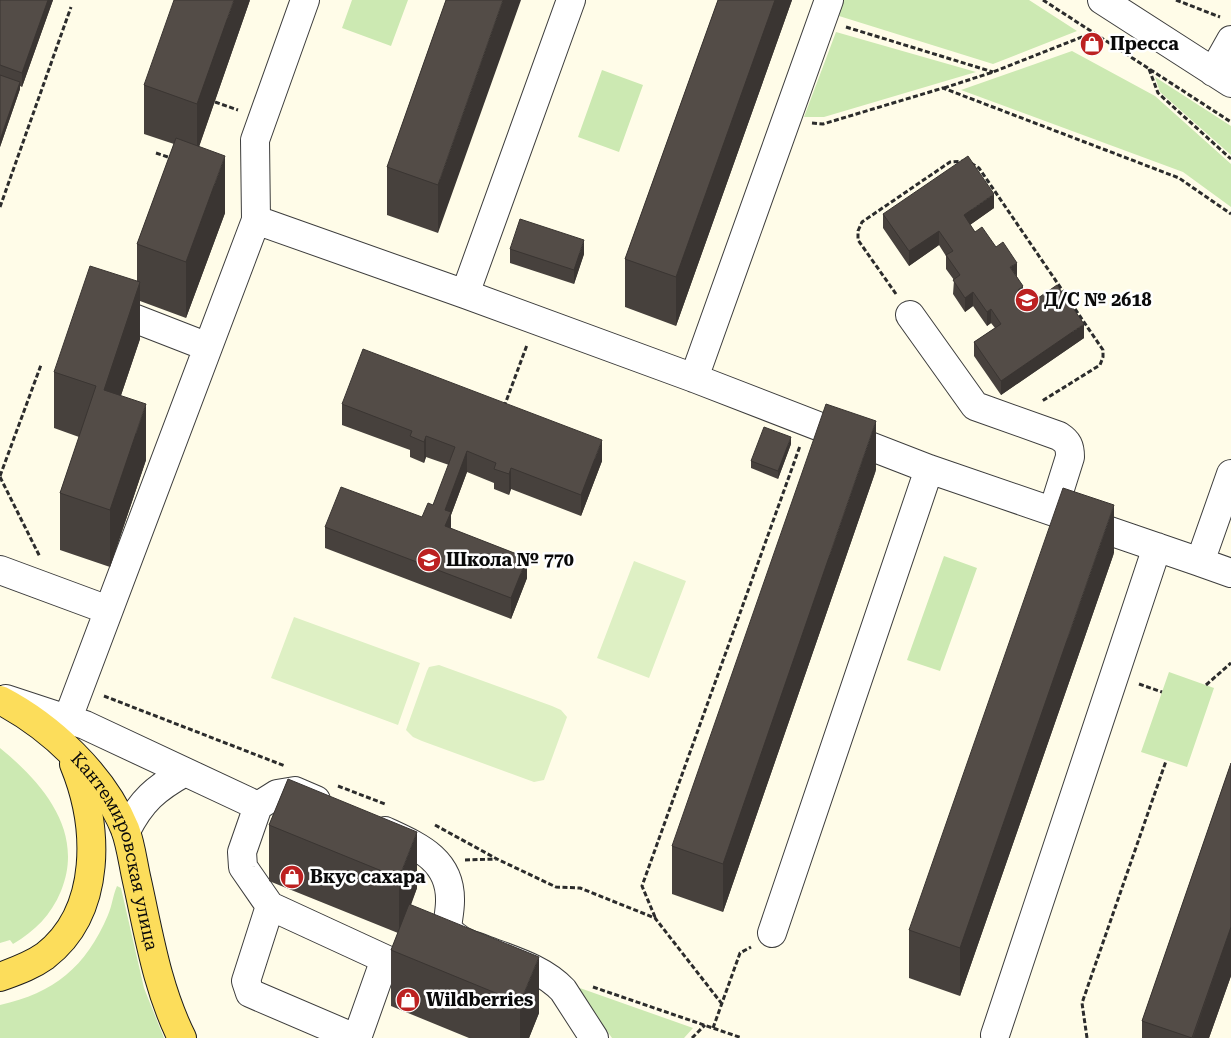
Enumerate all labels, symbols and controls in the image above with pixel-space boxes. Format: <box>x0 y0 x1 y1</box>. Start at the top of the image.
shop icon: Пресса <box>1079 31 1105 57</box>
place label: Пресса <box>1110 33 1179 54</box>
school or university icon: Д/C № 2618 <box>1014 287 1040 313</box>
place label: Д/C № 2618 <box>1044 289 1152 310</box>
school or university icon: Школа № 770 <box>416 547 442 573</box>
place label: Школа № 770 <box>446 549 574 570</box>
street label: Кантемировская улица <box>67 748 163 953</box>
shop icon: Вкус сахара <box>279 864 305 890</box>
place label: Вкус сахара <box>310 866 426 887</box>
shop icon: Wildberries <box>395 987 421 1013</box>
place label: Wildberries <box>426 989 533 1010</box>

